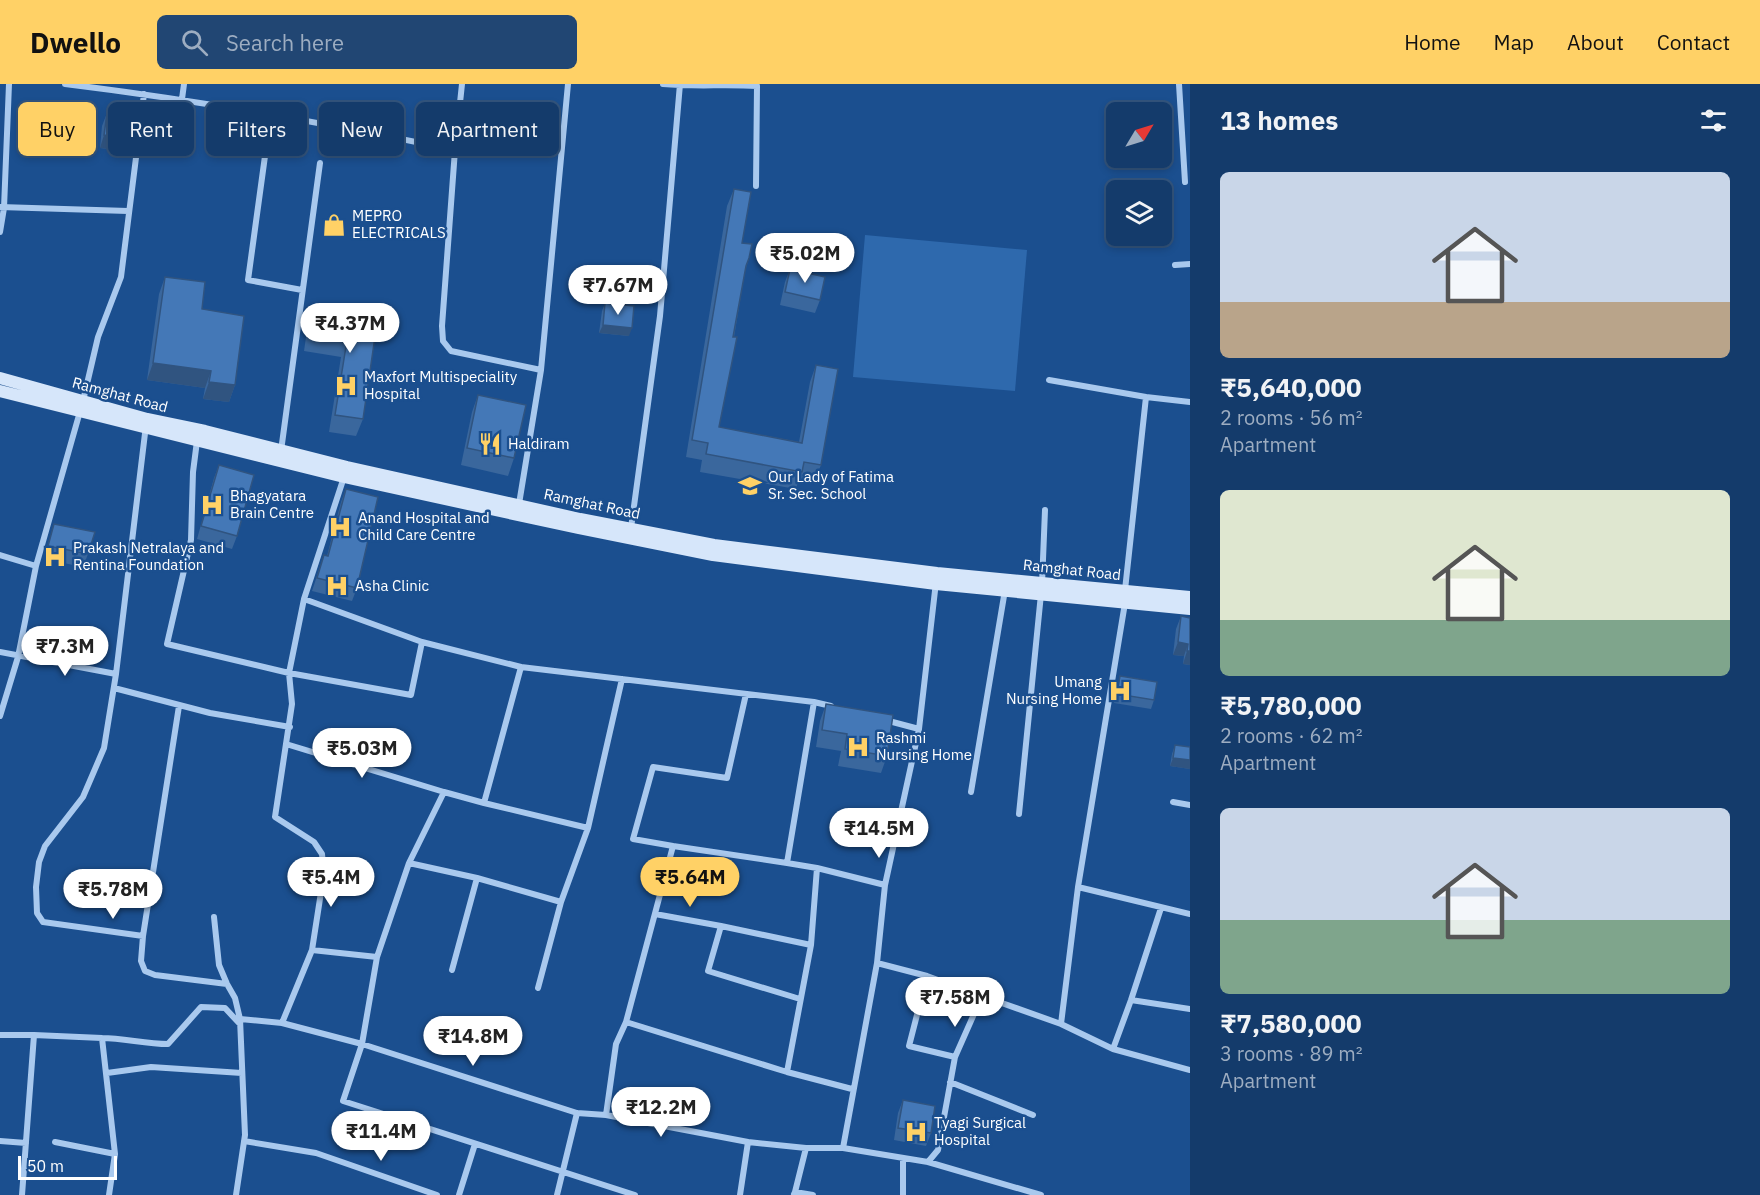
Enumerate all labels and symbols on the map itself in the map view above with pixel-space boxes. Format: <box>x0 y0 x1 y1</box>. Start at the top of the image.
north arrow <box>1106 102 1172 168</box>
place label: MEPRO ELECTRICALS <box>352 206 446 242</box>
shop icon: MEPRO ELECTRICALS <box>321 212 347 238</box>
pin: ₹5.02M <box>756 233 854 284</box>
pin: ₹7.67M <box>569 265 667 316</box>
pin: ₹4.37M <box>301 303 399 354</box>
place label: Maxfort Multispeciality Hospital <box>364 367 518 403</box>
street label: Ramghat Road <box>70 373 170 416</box>
hospital icon: Maxfort Multispeciality Hospital <box>333 373 359 399</box>
restaurant icon: Haldiram <box>477 431 503 457</box>
place label: Haldiram <box>508 434 570 453</box>
place label: Our Lady of Fatima Sr. Sec. School <box>768 467 894 503</box>
school or university icon: Our Lady of Fatima Sr. Sec. School <box>737 473 763 499</box>
street label: Ramghat Road <box>542 484 642 523</box>
place label: Bhagyatara Brain Centre <box>230 486 314 522</box>
hospital icon: Bhagyatara Brain Centre <box>199 492 225 518</box>
place label: Anand Hospital and Child Care Centre <box>358 508 490 544</box>
hospital icon: Anand Hospital and Child Care Centre <box>327 514 353 540</box>
place label: Prakash Netralaya and Rentina Foundation <box>73 538 224 574</box>
hospital icon: Prakash Netralaya and Rentina Foundation <box>42 544 68 570</box>
street label: Ramghat Road <box>1022 555 1122 584</box>
hospital icon: Asha Clinic <box>324 573 350 599</box>
place label: Asha Clinic <box>355 576 429 595</box>
pin: ₹7.3M <box>23 626 107 677</box>
place label: Umang Nursing Home <box>1006 672 1102 708</box>
hospital icon: Umang Nursing Home <box>1107 678 1133 704</box>
pin: ₹5.03M <box>313 728 411 779</box>
place label: Rashmi Nursing Home <box>876 728 972 764</box>
hospital icon: Rashmi Nursing Home <box>845 734 871 760</box>
pin: ₹14.5M <box>830 808 928 859</box>
pin: ₹5.4M <box>289 857 373 908</box>
pin: ₹5.64M <box>641 857 739 908</box>
pin: ₹5.78M <box>64 869 162 920</box>
pin: ₹7.58M <box>906 977 1004 1028</box>
pin: ₹14.8M <box>424 1016 522 1067</box>
pin: ₹12.2M <box>612 1087 710 1138</box>
pin: ₹11.4M <box>332 1111 430 1162</box>
place label: Tyagi Surgical Hospital <box>934 1113 1026 1149</box>
hospital icon: Tyagi Surgical Hospital <box>903 1119 929 1145</box>
scale bar <box>18 1153 117 1180</box>

